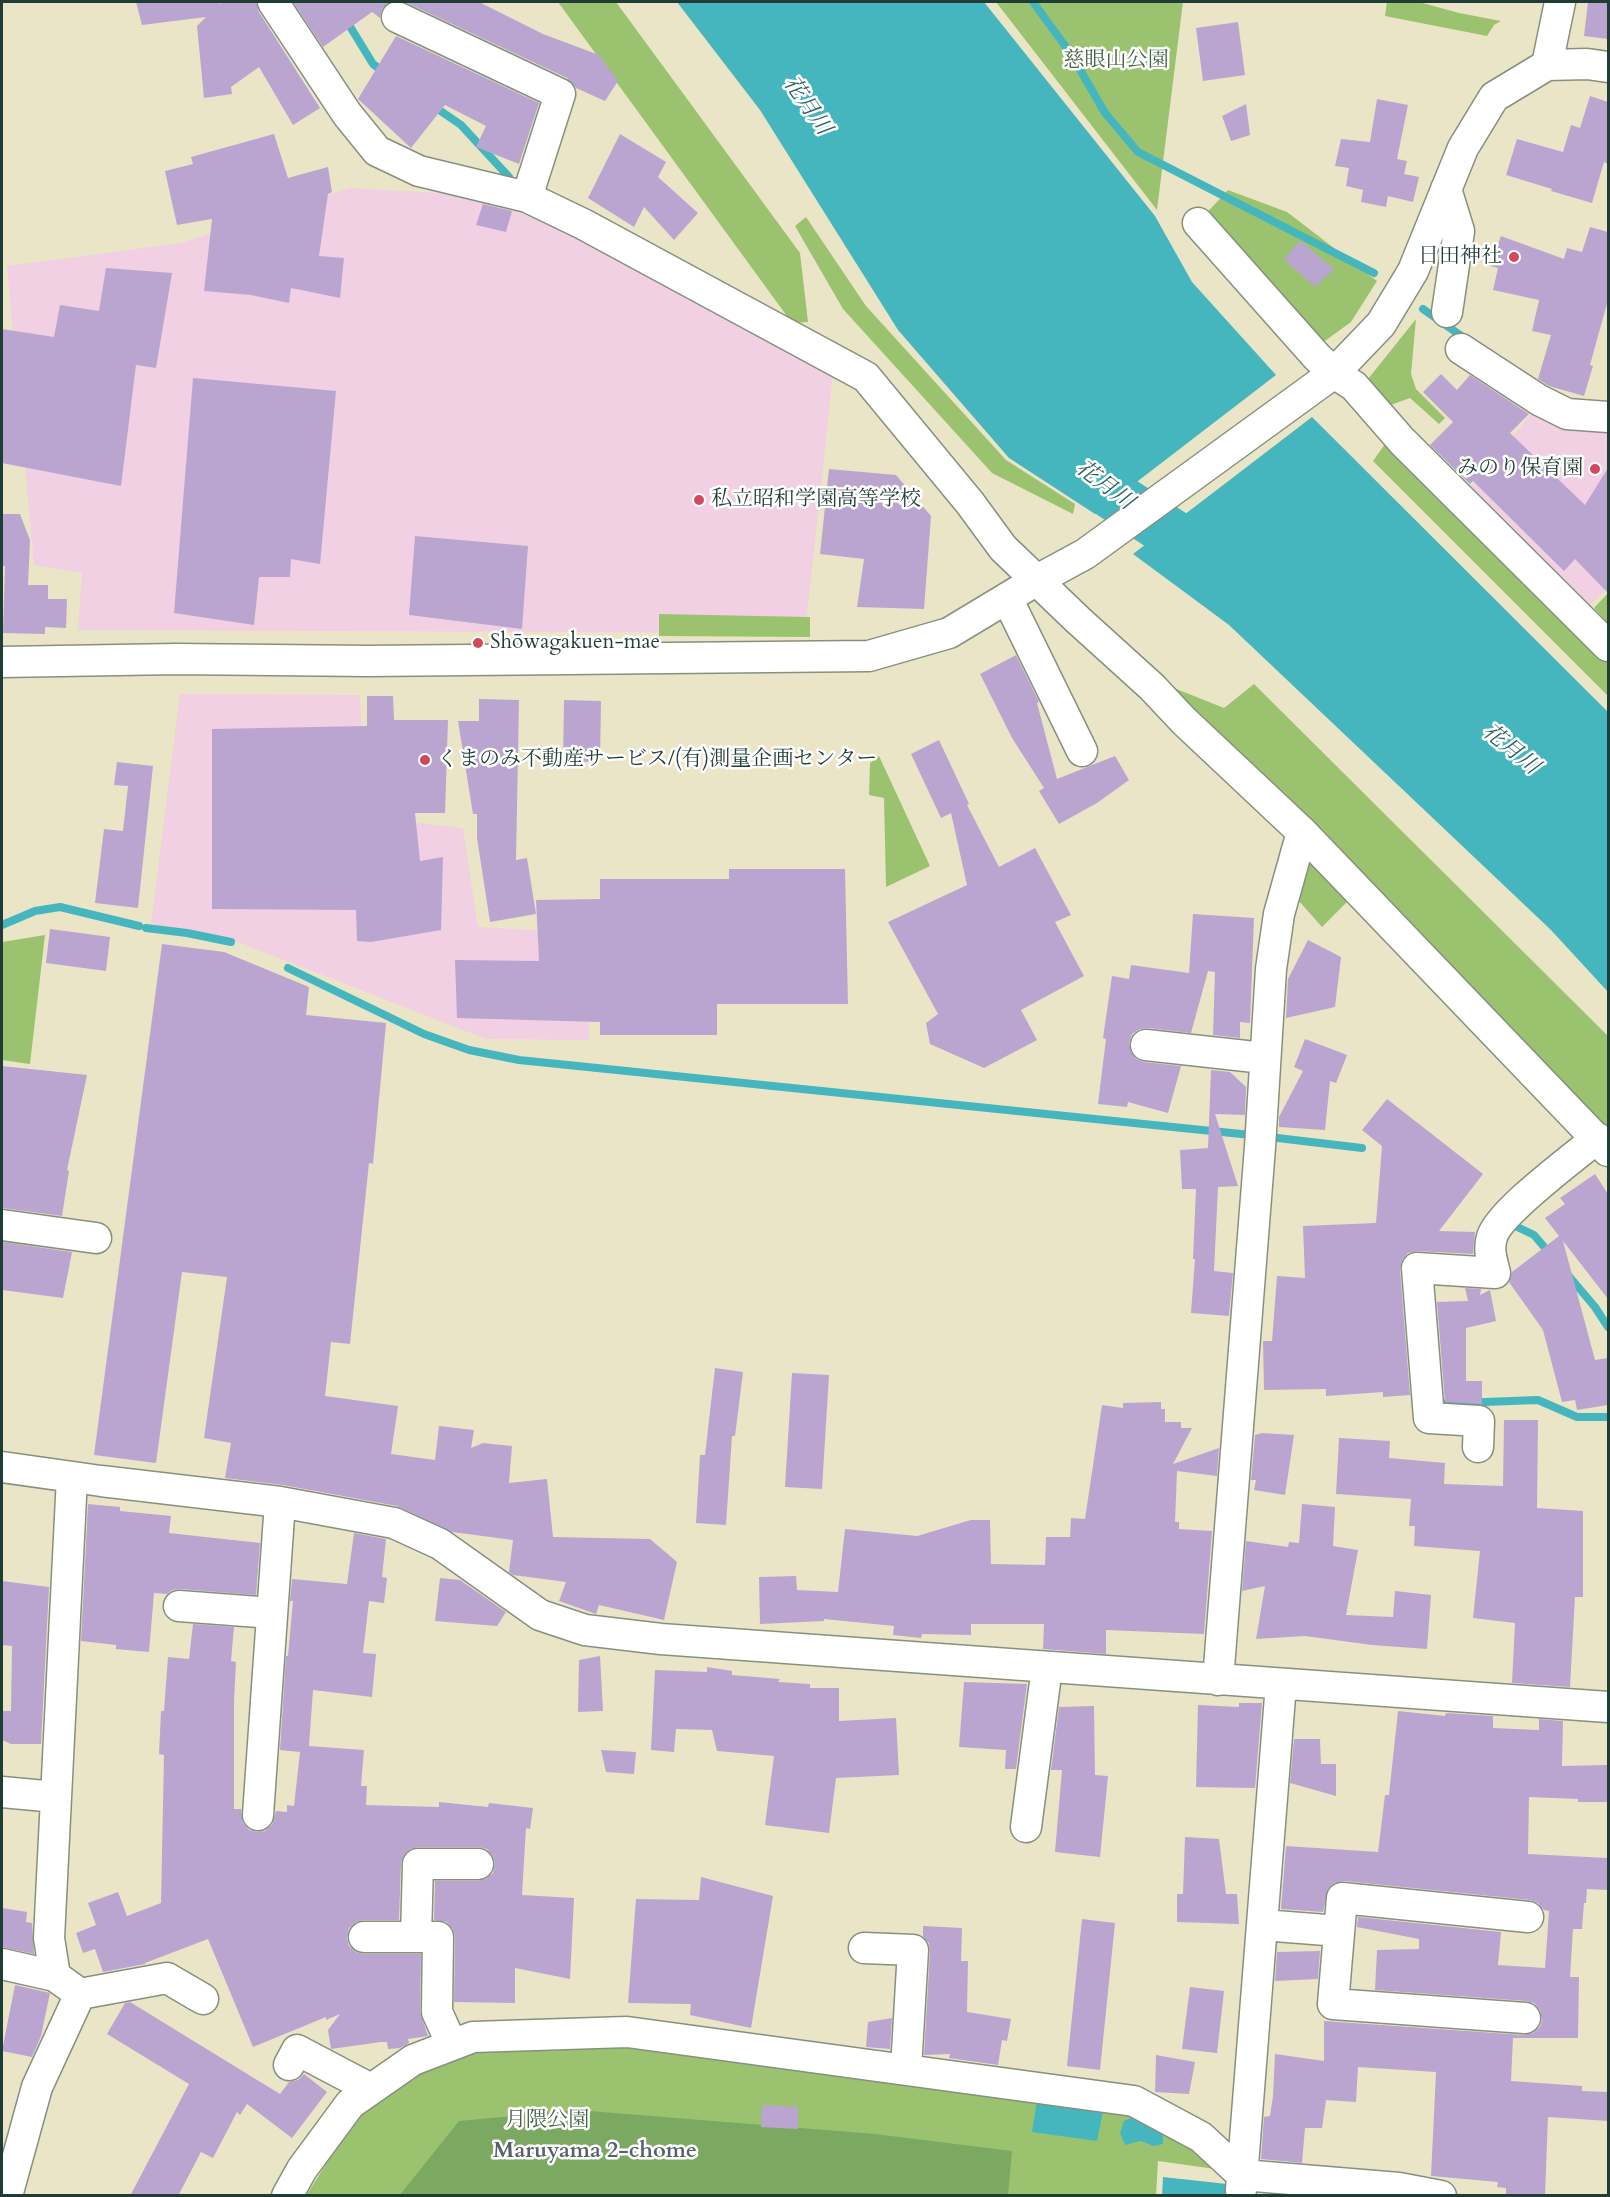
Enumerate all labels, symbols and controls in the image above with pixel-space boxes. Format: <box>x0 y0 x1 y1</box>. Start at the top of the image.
park label: 慈眼山公園 <box>1064 48 1168 74</box>
water label: 花月川 <box>776 71 836 141</box>
place label: 日田神社 <box>1418 244 1502 270</box>
marker: 日田神社 <box>1507 250 1521 264</box>
water label: 花月川 <box>1070 456 1138 516</box>
place label: みのり保育園 <box>1457 456 1583 482</box>
marker: みのり保育園 <box>1588 462 1602 476</box>
place label: 私立昭和学園高等学校 <box>711 487 921 513</box>
marker: 私立昭和学園高等学校 <box>692 493 706 507</box>
place label: Shōwagakuen-mae <box>490 630 660 656</box>
marker: Shōwagakuen-mae <box>471 636 485 650</box>
water label: 花月川 <box>1476 719 1544 781</box>
place label: くまのみ不動産サービス/(有)測量企画センター <box>437 747 877 773</box>
marker: くまのみ不動産サービス/(有)測量企画センター <box>418 753 432 767</box>
park label: 月隈公園 <box>505 2108 589 2134</box>
district label: Maruyama 2-chome <box>493 2139 697 2165</box>

